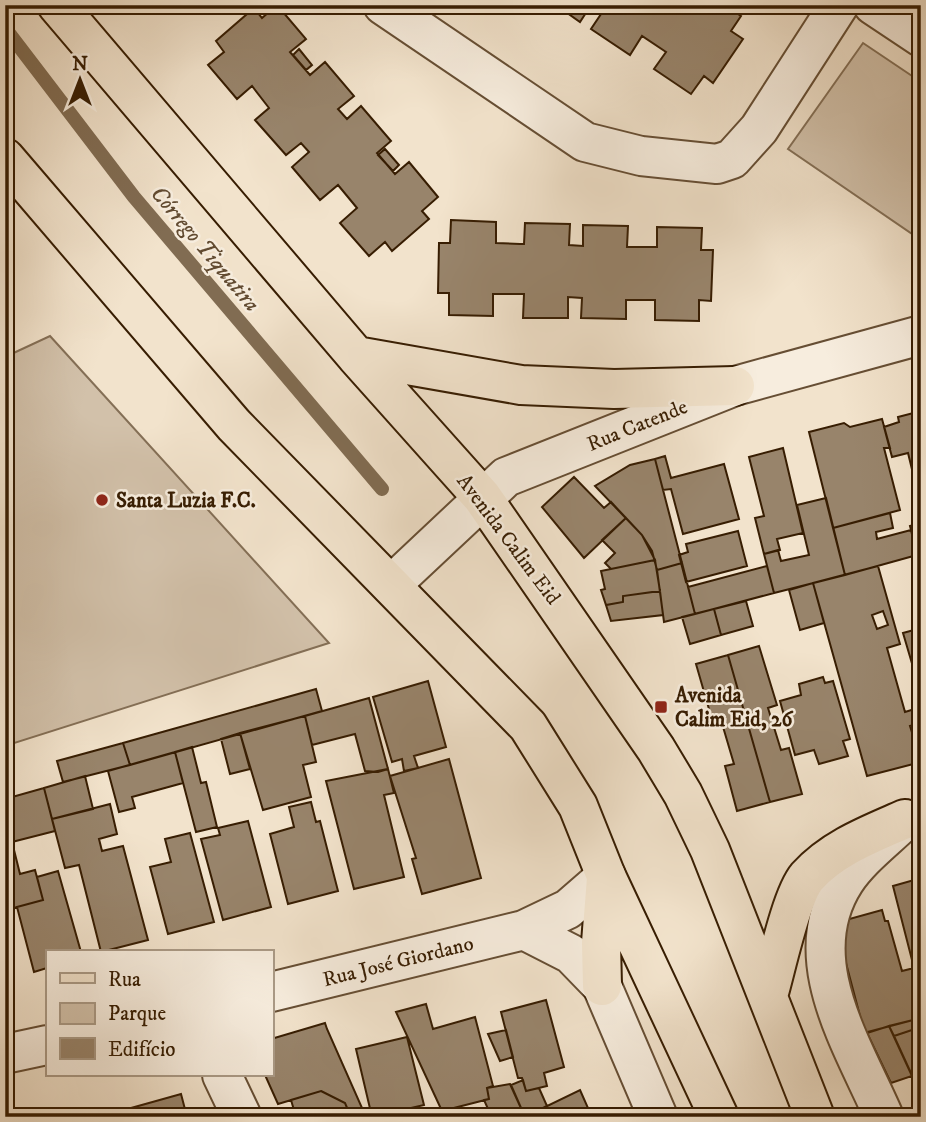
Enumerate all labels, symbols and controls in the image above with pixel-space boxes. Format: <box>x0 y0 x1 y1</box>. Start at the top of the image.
north arrow <box>46 46 116 116</box>
text: N <box>72 53 88 76</box>
water label: Córrego Tiquatira <box>144 180 266 318</box>
street label: Rua Catende <box>583 394 692 458</box>
street label: Avenida Calim Eid <box>451 469 566 610</box>
place label: Santa Luzia F.C. <box>116 488 256 514</box>
marker: Santa Luzia F.C. <box>94 492 110 508</box>
place label: Avenida Calim Eid, 26 <box>674 683 793 733</box>
marker: Avenida Calim Eid, 26 <box>653 699 669 715</box>
street label: Rua José Giordano <box>320 931 476 993</box>
legend <box>46 950 273 1076</box>
text: Rua <box>108 967 141 993</box>
text: Parque <box>108 1001 166 1027</box>
text: Edifício <box>108 1037 176 1063</box>

